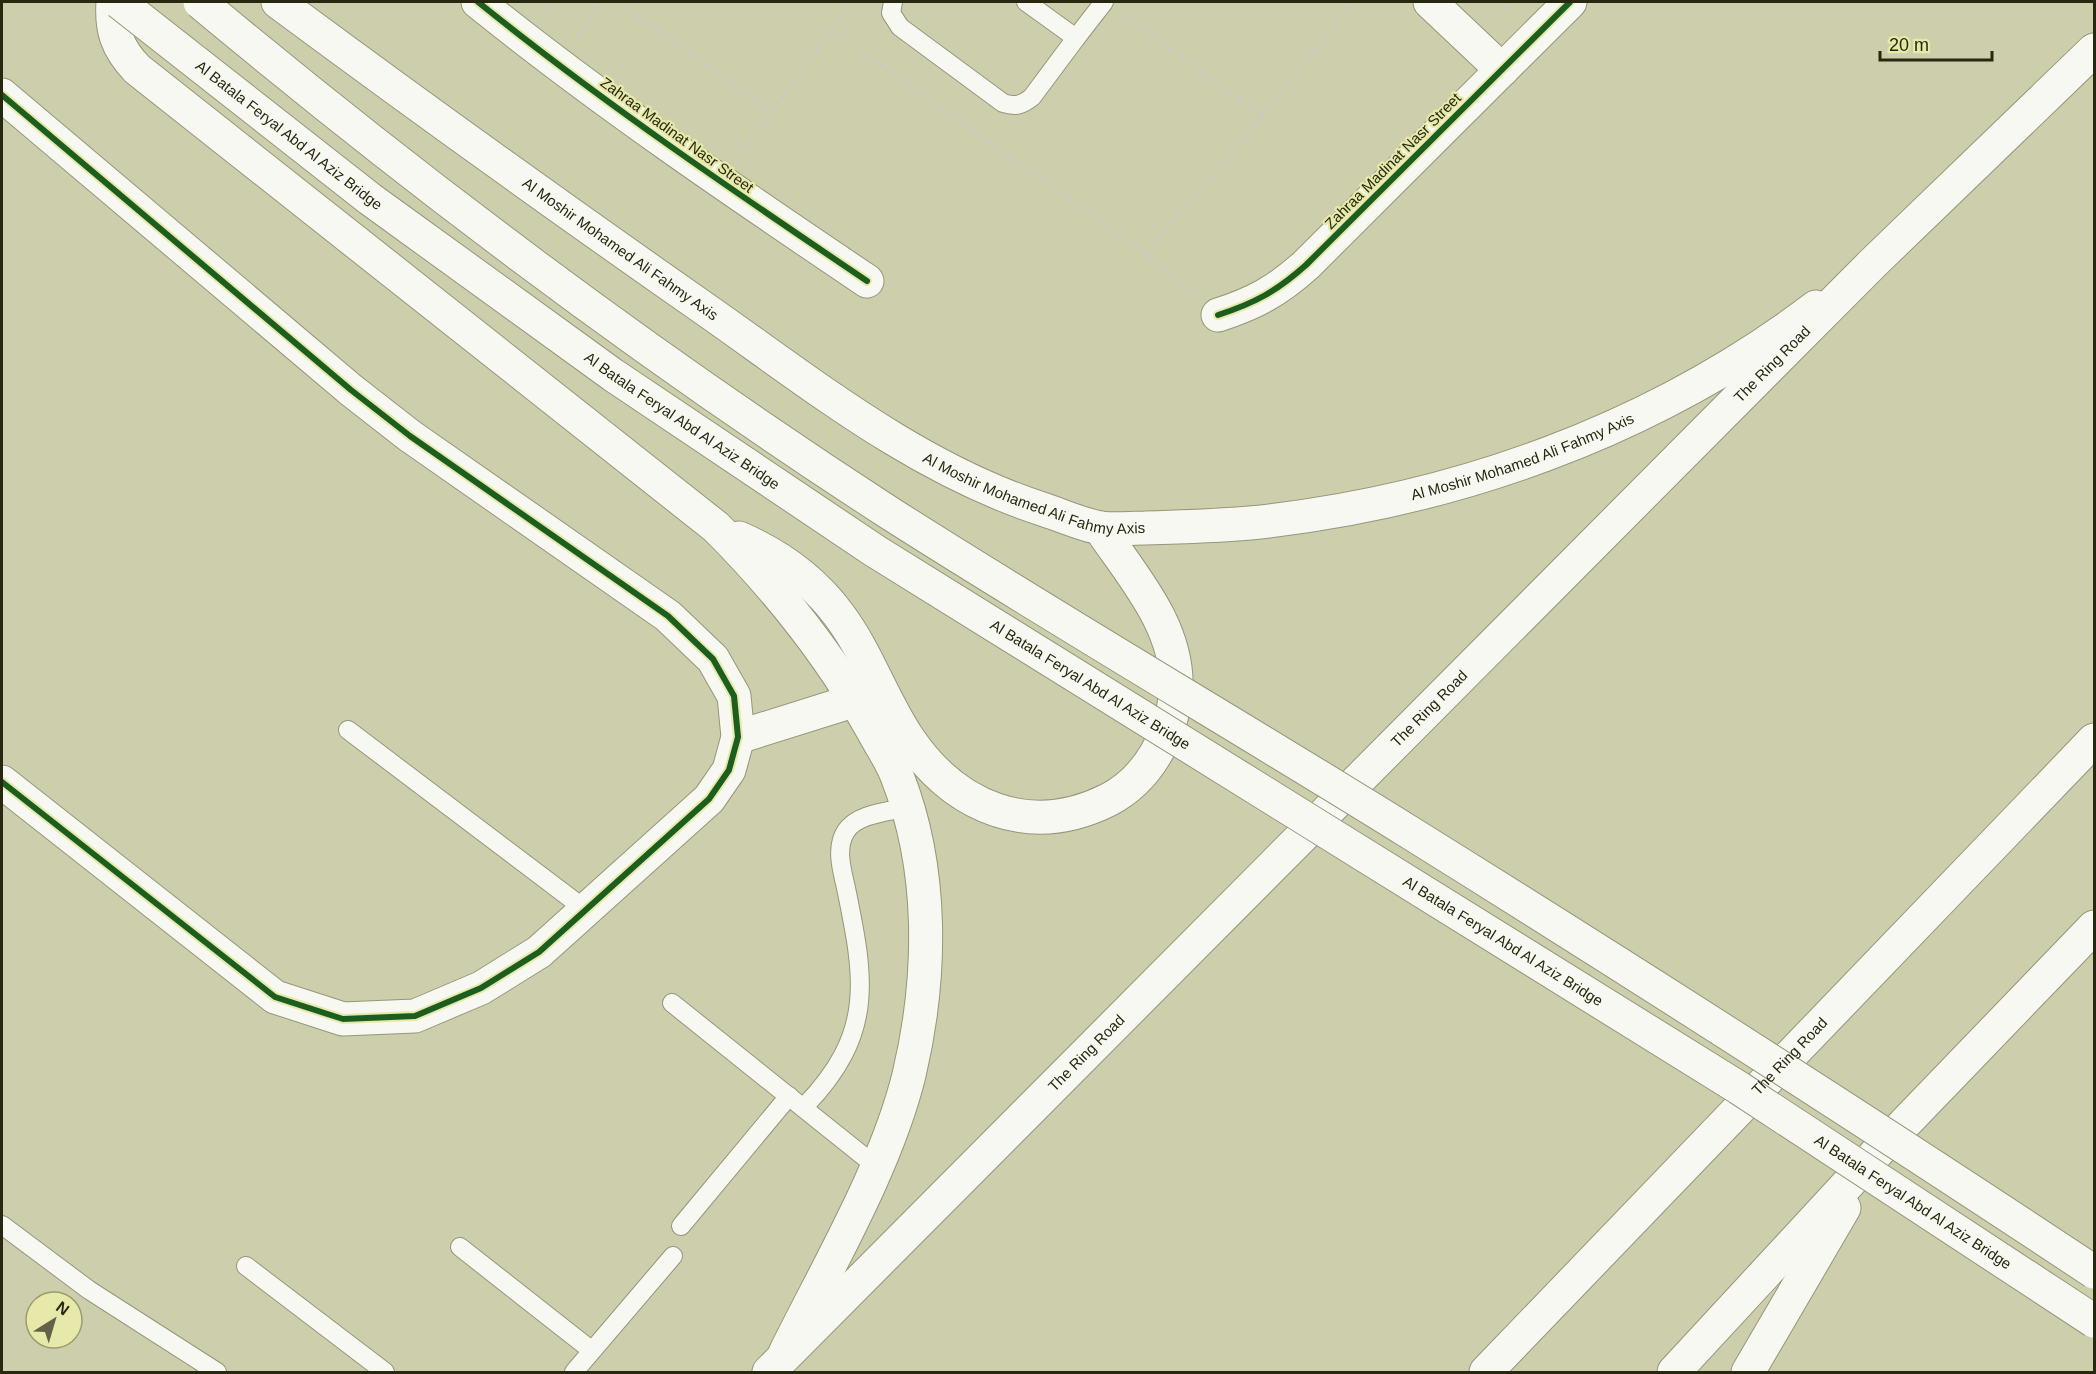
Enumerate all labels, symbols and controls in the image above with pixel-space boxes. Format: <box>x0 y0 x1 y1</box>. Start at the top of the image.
scale bar <box>1880 24 1992 62</box>
text: 20 m <box>1889 35 1929 55</box>
street label: Al Batala Feryal Abd Al Aziz Bridge <box>193 57 386 213</box>
street label: Zahraa Madinat Nasr Street <box>597 73 758 196</box>
street label: Zahraa Madinat Nasr Street <box>1321 89 1465 232</box>
street label: Al Moshir Mohamed Ali Fahmy Axis <box>519 174 721 323</box>
street label: The Ring Road <box>1730 322 1814 406</box>
street label: Al Batala Feryal Abd Al Aziz Bridge <box>581 348 783 493</box>
street label: Al Moshir Mohamed Ali Fahmy Axis <box>1409 409 1636 503</box>
street label: Al Moshir Mohamed Ali Fahmy Axis <box>920 449 1145 537</box>
street label: Al Batala Feryal Abd Al Aziz Bridge <box>987 616 1193 753</box>
street label: The Ring Road <box>1387 667 1471 750</box>
street label: Al Batala Feryal Abd Al Aziz Bridge <box>1400 872 1606 1009</box>
street label: The Ring Road <box>1044 1011 1128 1095</box>
street label: The Ring Road <box>1748 1014 1830 1098</box>
street label: Al Batala Feryal Abd Al Aziz Bridge <box>1812 1131 2015 1272</box>
north arrow <box>24 1290 84 1350</box>
text: N <box>53 1298 72 1319</box>

